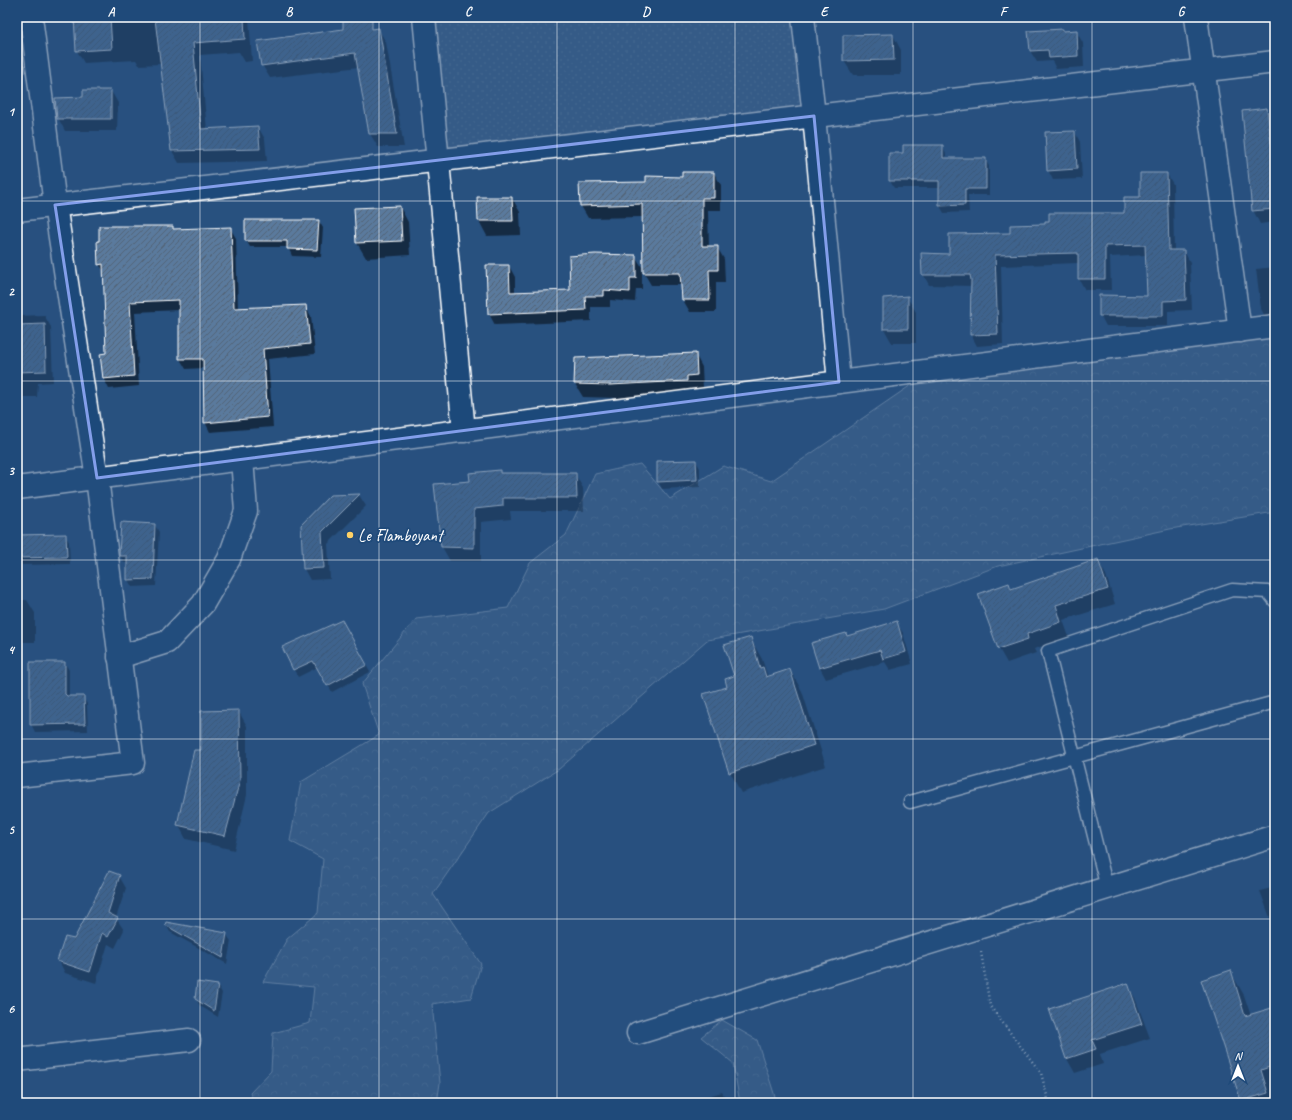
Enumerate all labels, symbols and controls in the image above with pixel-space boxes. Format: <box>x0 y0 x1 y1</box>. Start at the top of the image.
text: A <box>108 4 116 20</box>
text: B <box>286 4 294 20</box>
text: C <box>465 4 473 20</box>
text: D <box>642 4 651 20</box>
text: E <box>821 4 830 20</box>
text: F <box>1000 4 1009 20</box>
text: G <box>1178 4 1186 20</box>
text: 1 <box>8 104 16 120</box>
text: 2 <box>8 284 15 300</box>
text: 3 <box>8 463 15 479</box>
place label: Le Flamboyant <box>358 525 445 546</box>
marker: Le Flamboyant <box>345 530 355 540</box>
text: 4 <box>8 642 16 658</box>
text: 5 <box>8 822 15 838</box>
text: 6 <box>8 1001 15 1017</box>
north arrow <box>1218 1046 1258 1086</box>
text: N <box>1235 1049 1244 1063</box>

